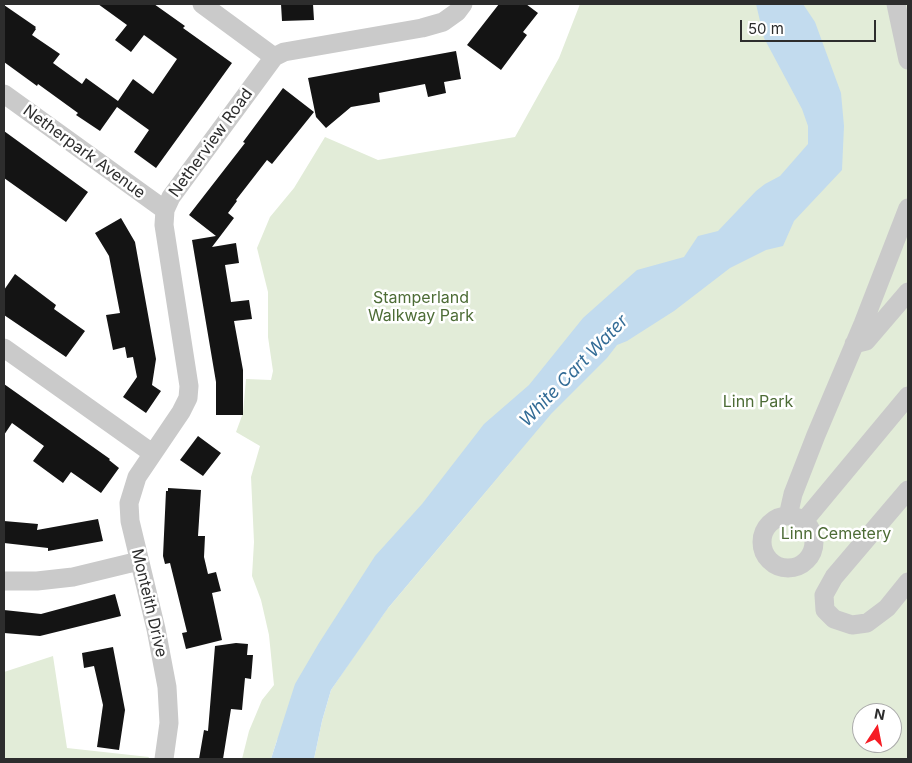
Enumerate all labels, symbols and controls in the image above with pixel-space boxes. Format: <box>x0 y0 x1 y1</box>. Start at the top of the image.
scale bar <box>742 10 878 42</box>
text: 50 m <box>748 19 784 38</box>
street label: Netherview Road <box>165 85 257 201</box>
street label: Netherpark Avenue <box>19 101 149 203</box>
park label: Stamperland Walkway Park <box>368 288 474 326</box>
water label: White Cart Water <box>515 311 633 431</box>
park label: Linn Park <box>723 392 793 412</box>
park label: Linn Cemetery <box>781 524 891 544</box>
street label: Monteith Drive <box>127 547 171 659</box>
north arrow <box>852 703 902 753</box>
text: N <box>873 704 887 723</box>

